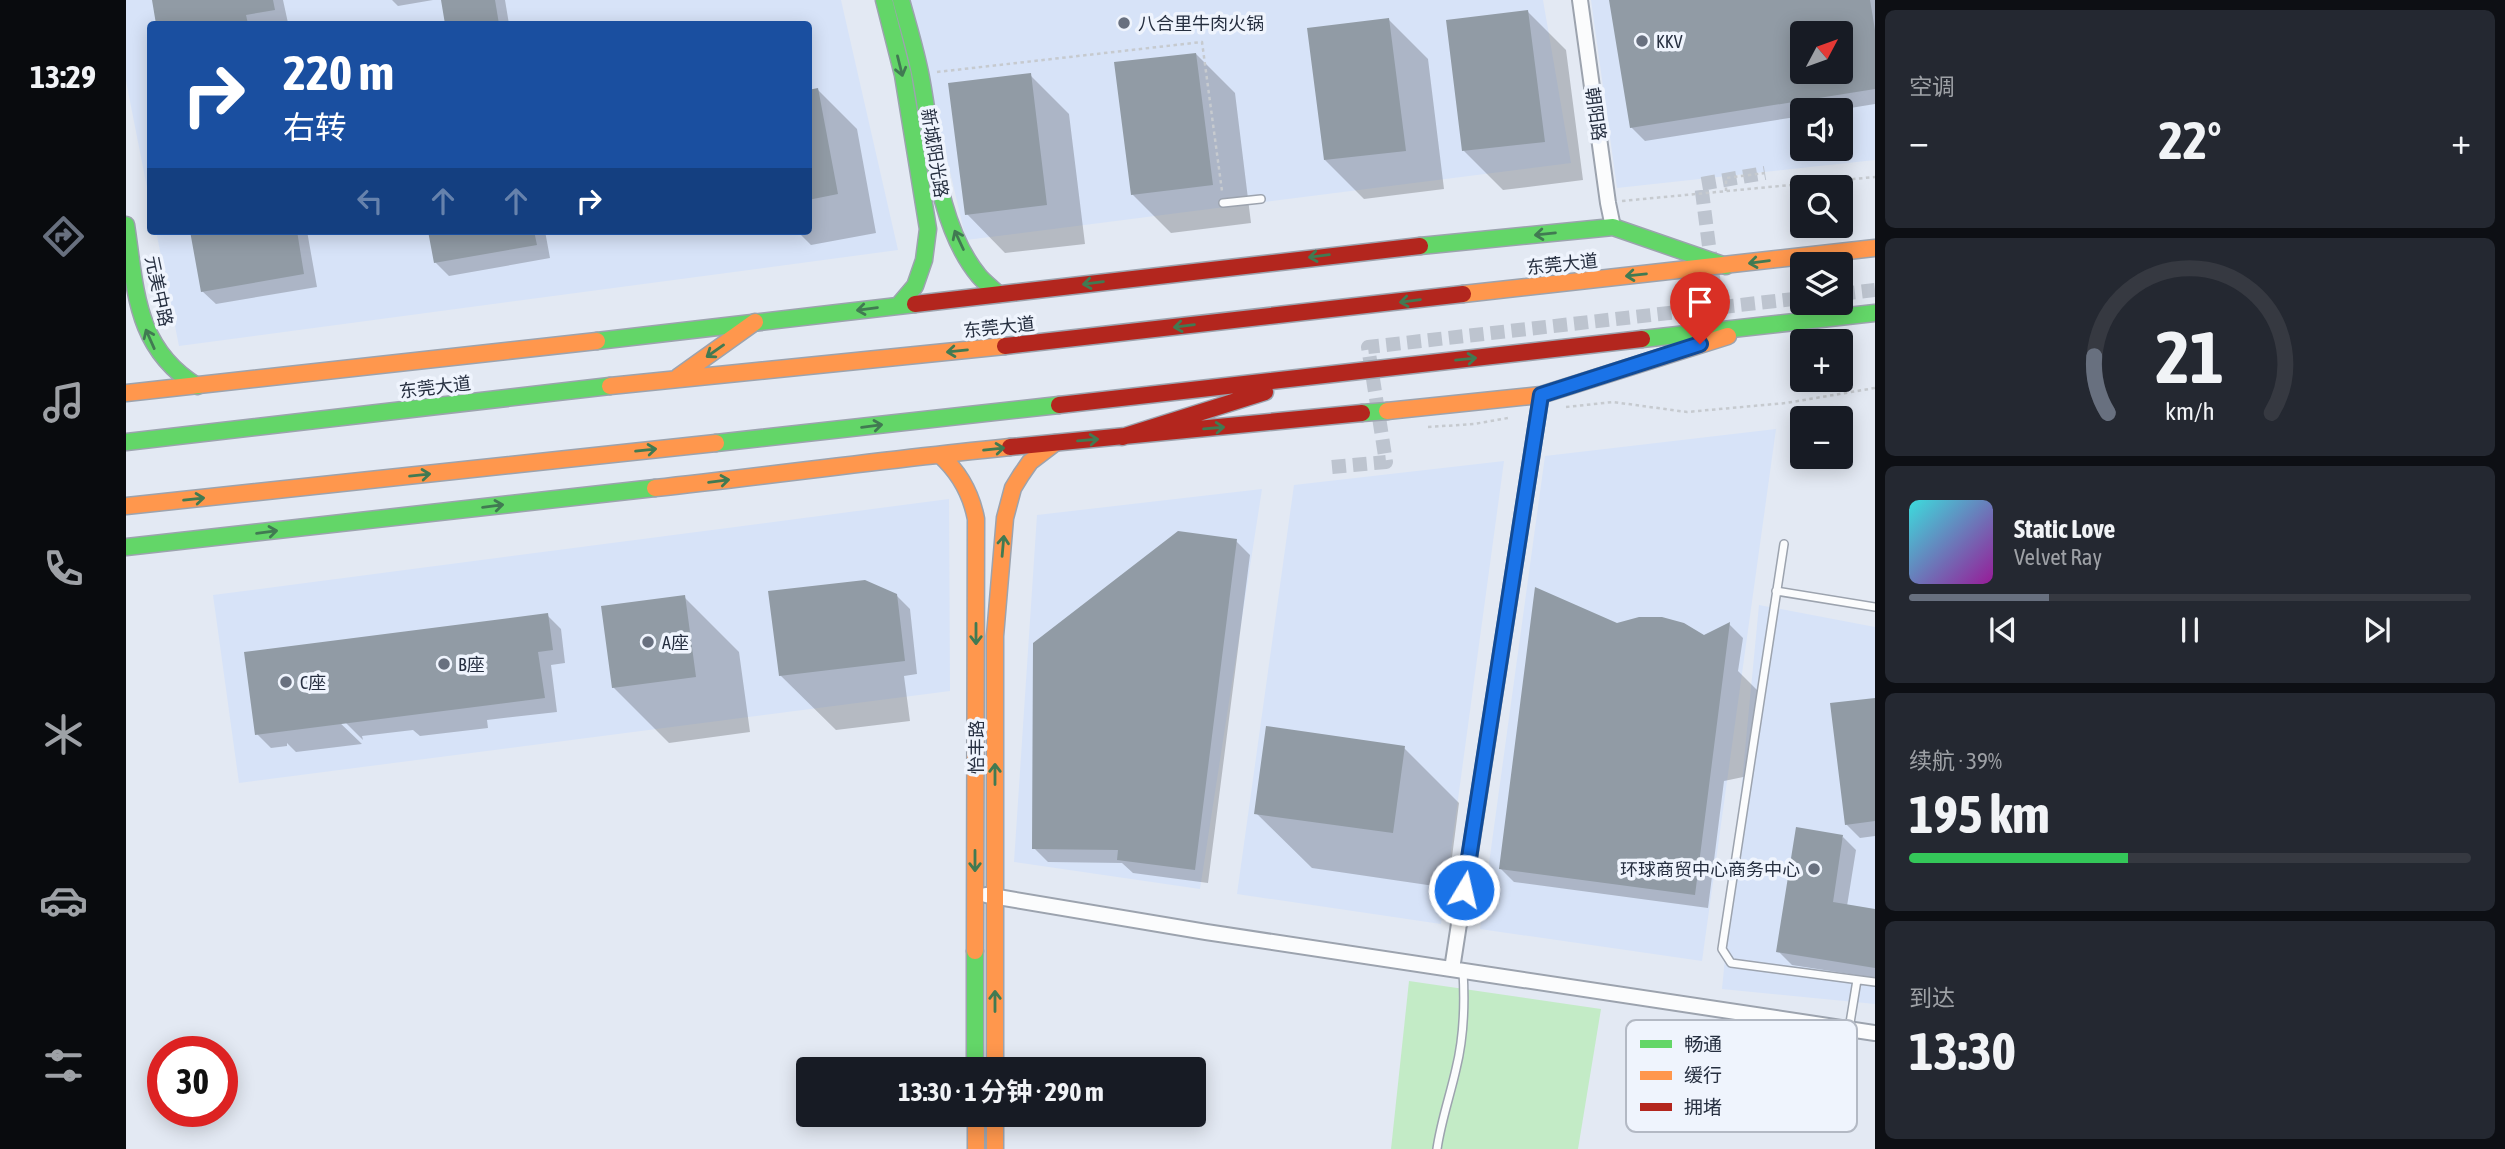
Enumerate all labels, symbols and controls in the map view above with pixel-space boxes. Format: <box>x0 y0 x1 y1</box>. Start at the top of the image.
place label: 八合里牛肉火锅 <box>1138 13 1264 34</box>
marker: 八合里牛肉火锅 <box>1116 15 1132 31</box>
north arrow <box>1790 21 1853 84</box>
map controls <box>1790 21 1853 469</box>
place label: KKV <box>1656 31 1683 52</box>
marker: KKV <box>1634 33 1650 49</box>
text: 220 m <box>283 44 394 100</box>
icon: right <box>168 49 259 140</box>
one-way arrow <box>894 54 907 77</box>
text: 13:29 <box>30 58 96 95</box>
text: 空调 <box>1909 74 1955 100</box>
street label: 朝阳路 <box>1582 86 1610 142</box>
button: sound <box>1790 98 1853 161</box>
street label: 新城阳光路 <box>918 107 952 199</box>
text: 右转 <box>283 109 347 146</box>
text: 22° <box>2158 110 2222 170</box>
text: − <box>1909 119 1929 162</box>
text: + <box>2451 119 2471 162</box>
button: search <box>1790 175 1853 238</box>
icon: left <box>351 182 389 220</box>
icon: ahead <box>424 182 462 220</box>
icon: ahead <box>497 182 535 220</box>
icon: right <box>570 182 608 220</box>
icon: directions <box>39 212 88 261</box>
one-way arrow <box>1535 228 1557 241</box>
one-way arrow <box>951 230 965 251</box>
one-way arrow <box>1308 250 1331 263</box>
street label: 东莞大道 <box>1525 250 1599 278</box>
button: layers <box>1790 252 1853 315</box>
street label: 元美中路 <box>141 254 177 328</box>
one-way arrow <box>1748 256 1771 269</box>
one-way arrow <box>1625 269 1648 282</box>
pin <box>1670 272 1730 344</box>
one-way arrow <box>1082 276 1105 289</box>
icon: arrive <box>1681 283 1719 321</box>
one-way arrow <box>1399 294 1422 307</box>
one-way arrow <box>856 303 879 316</box>
street label: 东莞大道 <box>962 313 1036 341</box>
text: 21 <box>2156 315 2224 398</box>
one-way arrow <box>1173 320 1196 333</box>
one-way arrow <box>143 329 156 350</box>
button: + <box>1790 329 1853 392</box>
one-way arrow <box>706 343 725 358</box>
one-way arrow <box>947 344 969 357</box>
one-way arrow <box>1454 352 1477 365</box>
street label: 东莞大道 <box>398 372 472 402</box>
icon: music <box>39 378 88 427</box>
text: km/h <box>2165 396 2215 424</box>
button: − <box>1790 406 1853 469</box>
one-way arrow <box>861 419 883 432</box>
one-way arrow <box>1203 421 1225 434</box>
one-way arrow <box>1077 433 1099 446</box>
one-way arrow <box>982 442 1004 455</box>
one-way arrow <box>634 444 657 457</box>
one-way arrow <box>408 468 431 481</box>
one-way arrow <box>707 474 730 487</box>
one-way arrow <box>182 492 205 505</box>
one-way arrow <box>481 500 504 513</box>
text: Static Love <box>2014 514 2115 544</box>
one-way arrow <box>255 526 278 539</box>
one-way arrow <box>997 536 1010 558</box>
icon: phone <box>39 544 88 593</box>
text: Velvet Ray <box>2014 544 2102 570</box>
icon: previous <box>1984 611 2022 649</box>
icon: pause <box>2171 611 2209 649</box>
icon: next <box>2358 611 2396 649</box>
one-way arrow <box>969 622 983 645</box>
place label: A座 <box>662 632 689 653</box>
marker: A座 <box>640 634 656 650</box>
place label: B座 <box>458 654 485 675</box>
marker: B座 <box>436 656 452 672</box>
place label: C座 <box>300 672 326 693</box>
marker: C座 <box>278 674 294 690</box>
icon: climate <box>39 710 88 759</box>
street label: 怡丰路 <box>966 720 987 774</box>
text: 续航 · 39% <box>1909 748 2002 774</box>
one-way arrow <box>988 762 1002 785</box>
text: 195 km <box>1909 784 2050 844</box>
one-way arrow <box>968 849 982 872</box>
position arrow <box>1427 853 1501 927</box>
place label: 环球商贸中心商务中心 <box>1620 859 1800 880</box>
marker: 环球商贸中心商务中心 <box>1806 861 1822 877</box>
icon: car <box>39 876 88 925</box>
text: 到达 <box>1909 985 1955 1011</box>
one-way arrow <box>988 990 1002 1013</box>
legend <box>1626 1020 1857 1132</box>
text: 13:30 <box>1909 1021 2016 1081</box>
text: 畅通 <box>1684 1033 1722 1055</box>
speed limit sign: 30 <box>147 1036 238 1127</box>
icon: filters <box>39 1041 88 1090</box>
text: 缓行 <box>1684 1064 1722 1086</box>
text: 13:30 · 1 分钟 · 290 m <box>898 1077 1104 1107</box>
text: 拥堵 <box>1684 1096 1722 1118</box>

